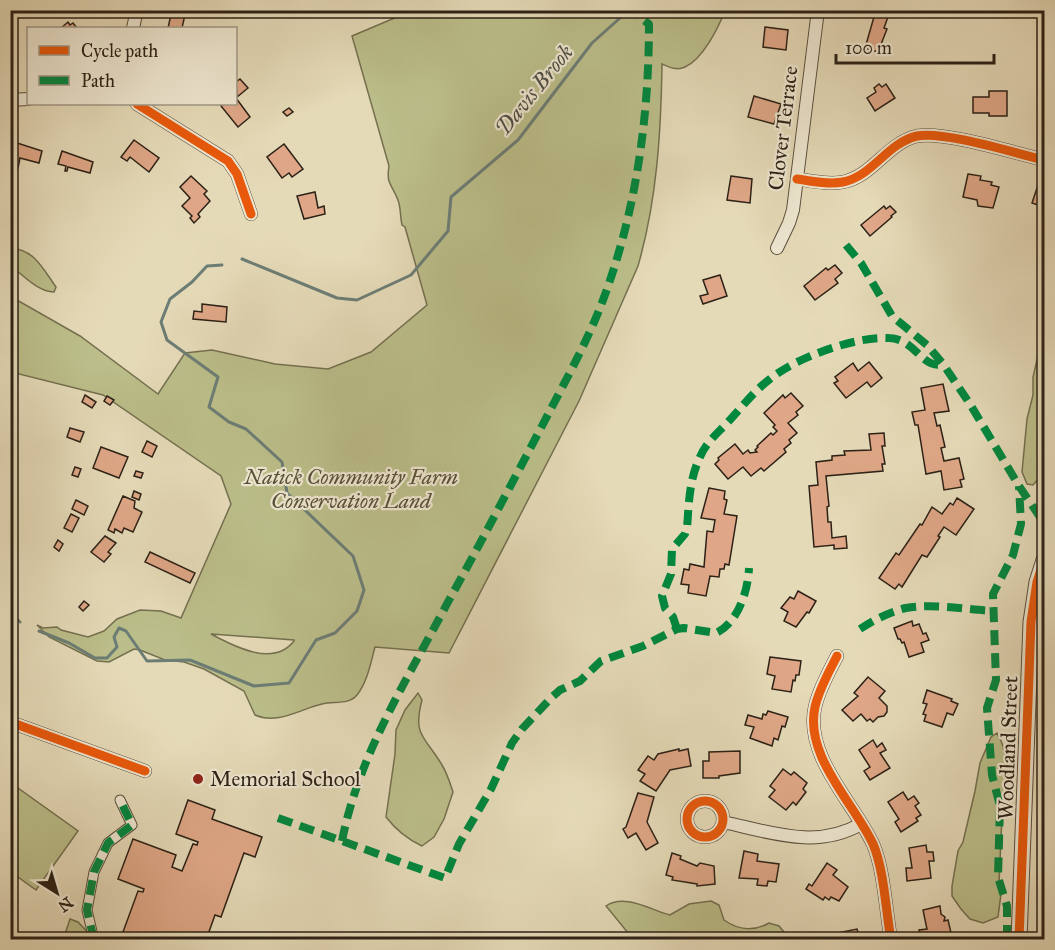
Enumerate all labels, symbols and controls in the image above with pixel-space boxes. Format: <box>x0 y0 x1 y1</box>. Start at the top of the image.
legend <box>27 27 237 105</box>
scale bar <box>836 27 994 65</box>
text: 100 m <box>845 37 892 59</box>
water label: Davis Brook <box>489 39 579 141</box>
text: Cycle path <box>81 40 158 62</box>
street label: Clover Terrace <box>762 64 804 192</box>
text: Path <box>81 70 115 92</box>
park label: Natick Community Farm Conservation Land <box>243 464 458 514</box>
street label: Woodland Street <box>992 675 1024 821</box>
place label: Memorial School <box>210 766 361 792</box>
marker: Memorial School <box>191 772 205 786</box>
north arrow <box>27 863 87 923</box>
text: N <box>54 893 77 917</box>

